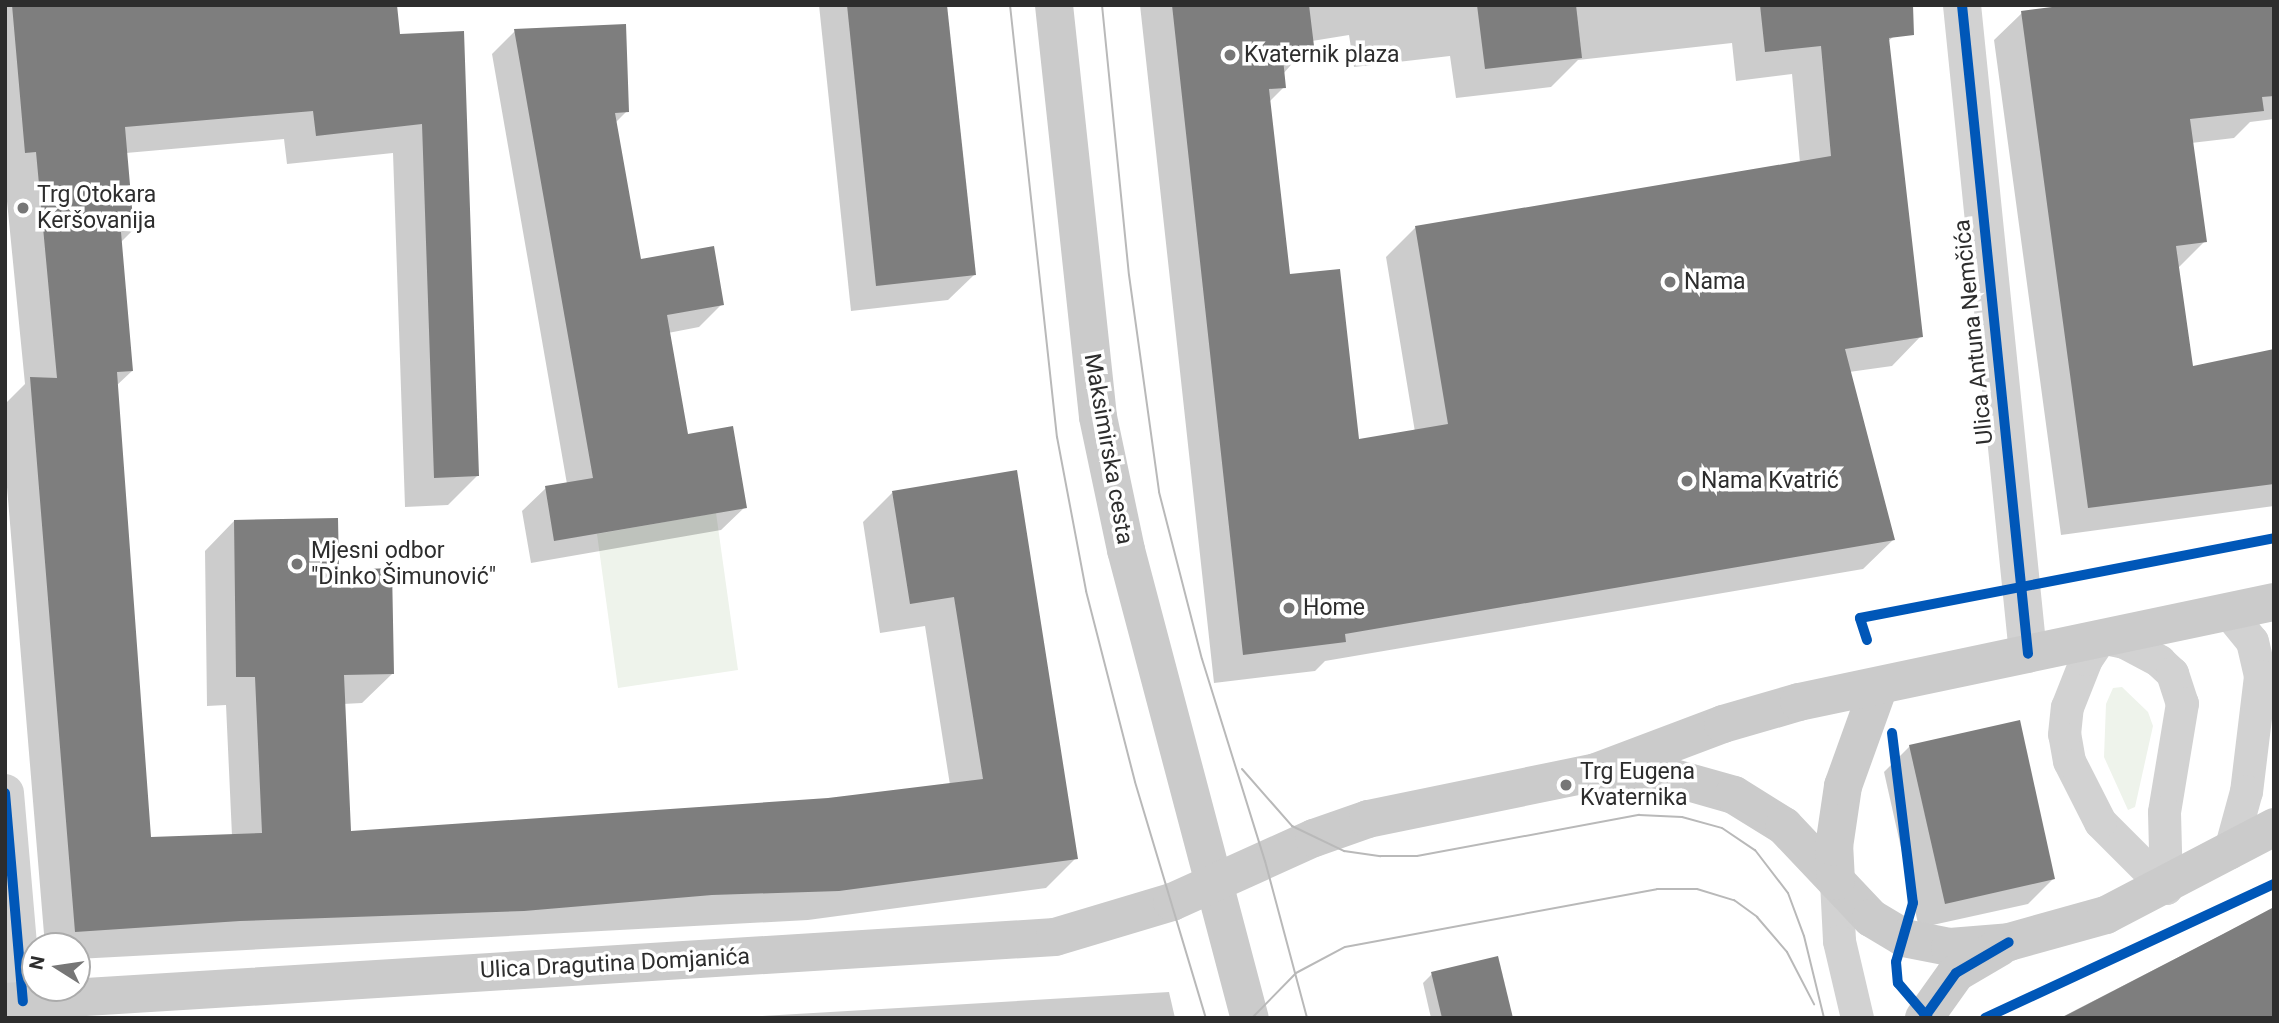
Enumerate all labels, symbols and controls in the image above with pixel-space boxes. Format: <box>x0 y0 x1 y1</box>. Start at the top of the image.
place label: Kvaternik plaza <box>1244 41 1400 69</box>
marker: Kvaternik plaza <box>1222 47 1238 63</box>
place label: Trg Otokara Keršovanija <box>37 181 156 235</box>
marker: Trg Otokara Keršovanija <box>15 200 31 216</box>
street label: Ulica Antuna Nemčića <box>1948 218 2000 446</box>
place label: Nama <box>1684 268 1746 296</box>
marker: Nama <box>1662 274 1678 290</box>
street label: Maksimirska cesta <box>1078 351 1138 547</box>
place label: Nama Kvatrić <box>1701 467 1839 495</box>
marker: Nama Kvatrić <box>1679 473 1695 489</box>
place label: Mjesni odbor "Dinko Šimunović" <box>311 537 496 591</box>
marker: Mjesni odbor "Dinko Šimunović" <box>289 556 305 572</box>
place label: Home <box>1303 594 1365 622</box>
marker: Home <box>1281 600 1297 616</box>
place label: Trg Eugena Kvaternika <box>1580 758 1695 812</box>
marker: Trg Eugena Kvaternika <box>1558 777 1574 793</box>
north arrow <box>21 932 91 1002</box>
street label: Ulica Dragutina Domjanića <box>479 943 751 985</box>
text: N <box>24 954 50 972</box>

